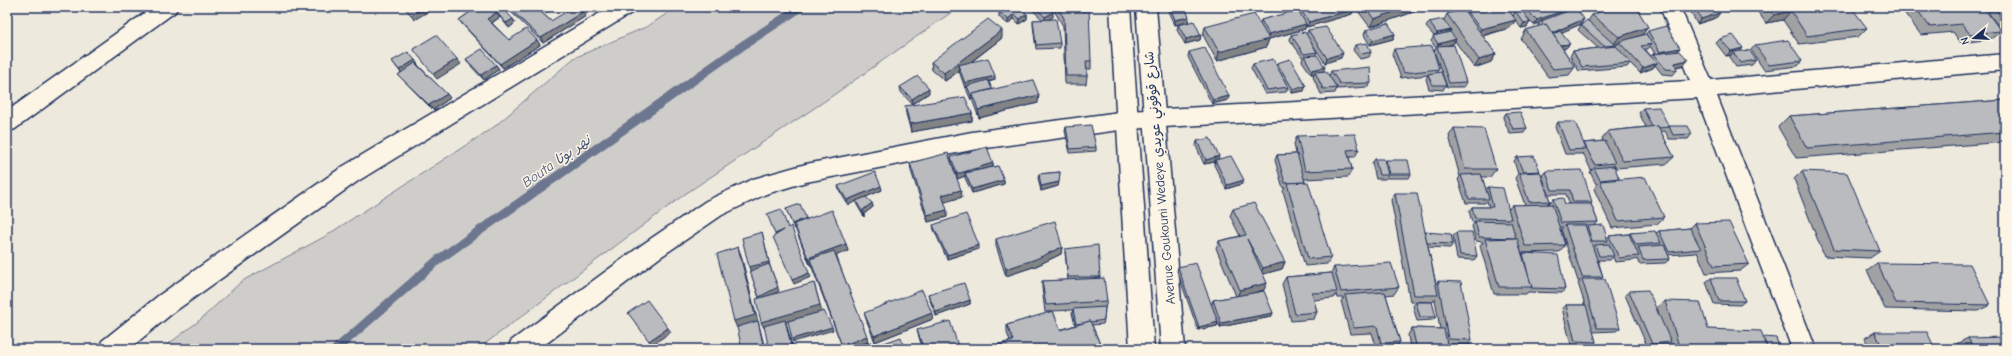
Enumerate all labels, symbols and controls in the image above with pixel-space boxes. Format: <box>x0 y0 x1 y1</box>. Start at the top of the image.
north arrow <box>1954 18 1994 58</box>
text: N <box>1958 36 1972 46</box>
street label: Avenue Goukouni Wedeye شارع قوقوني عويدي <box>1141 50 1182 305</box>
water label: Bouta نهر بوتا <box>519 130 595 191</box>

